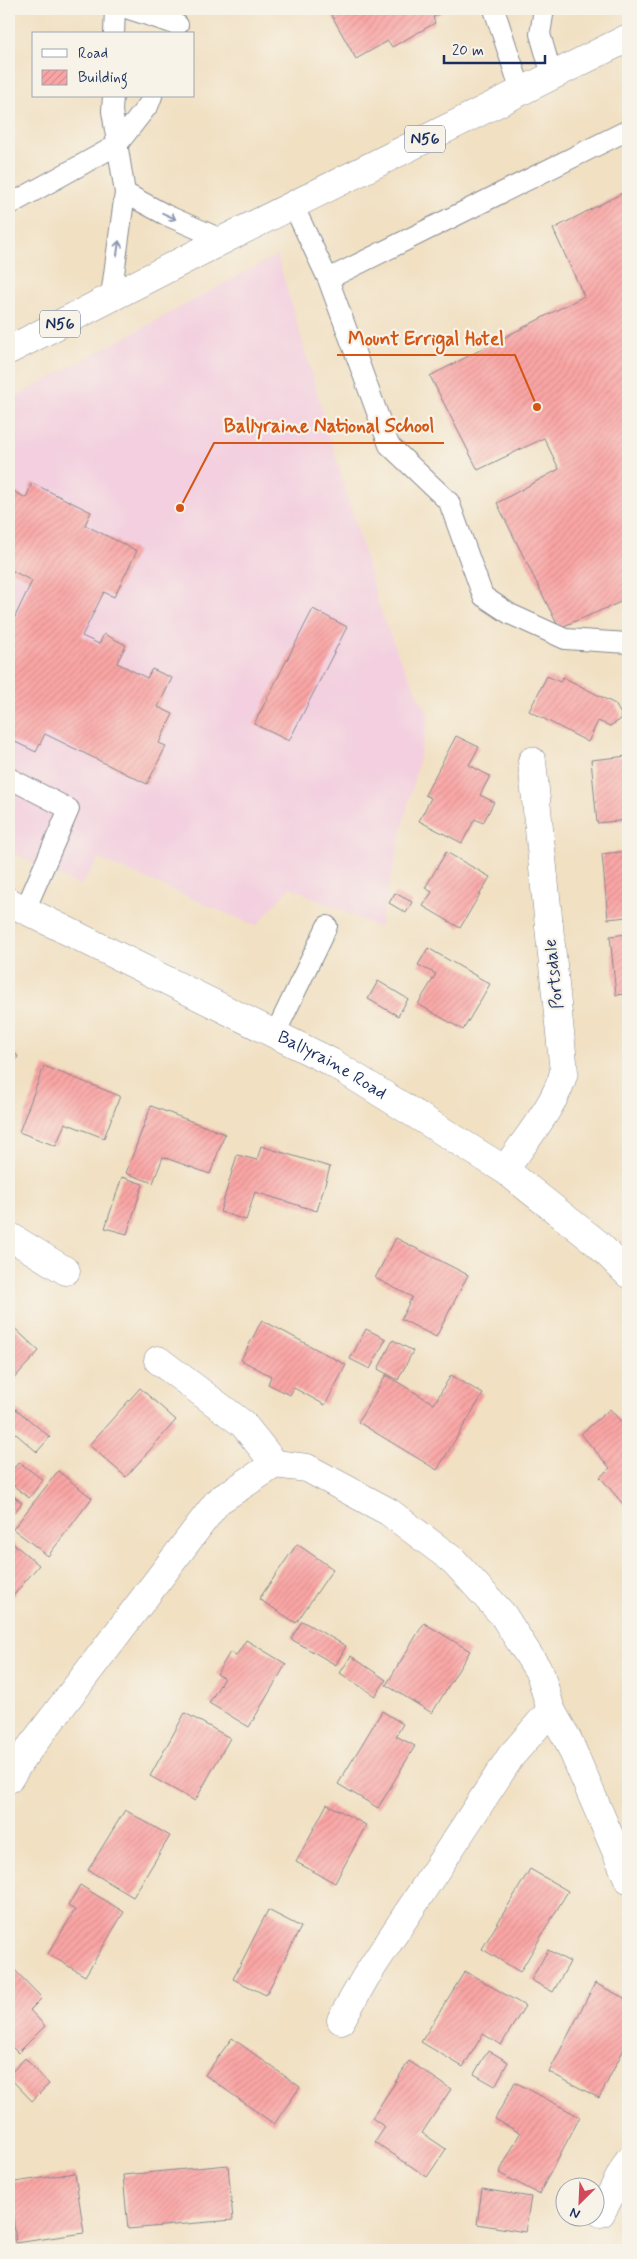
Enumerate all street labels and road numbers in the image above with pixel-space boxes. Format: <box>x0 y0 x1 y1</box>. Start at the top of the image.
road number: N56 <box>405 126 445 152</box>
road number: N56 <box>40 310 80 338</box>
street label: Portsdale <box>538 938 570 1010</box>
street label: Ballyraine Road <box>273 1025 391 1106</box>

